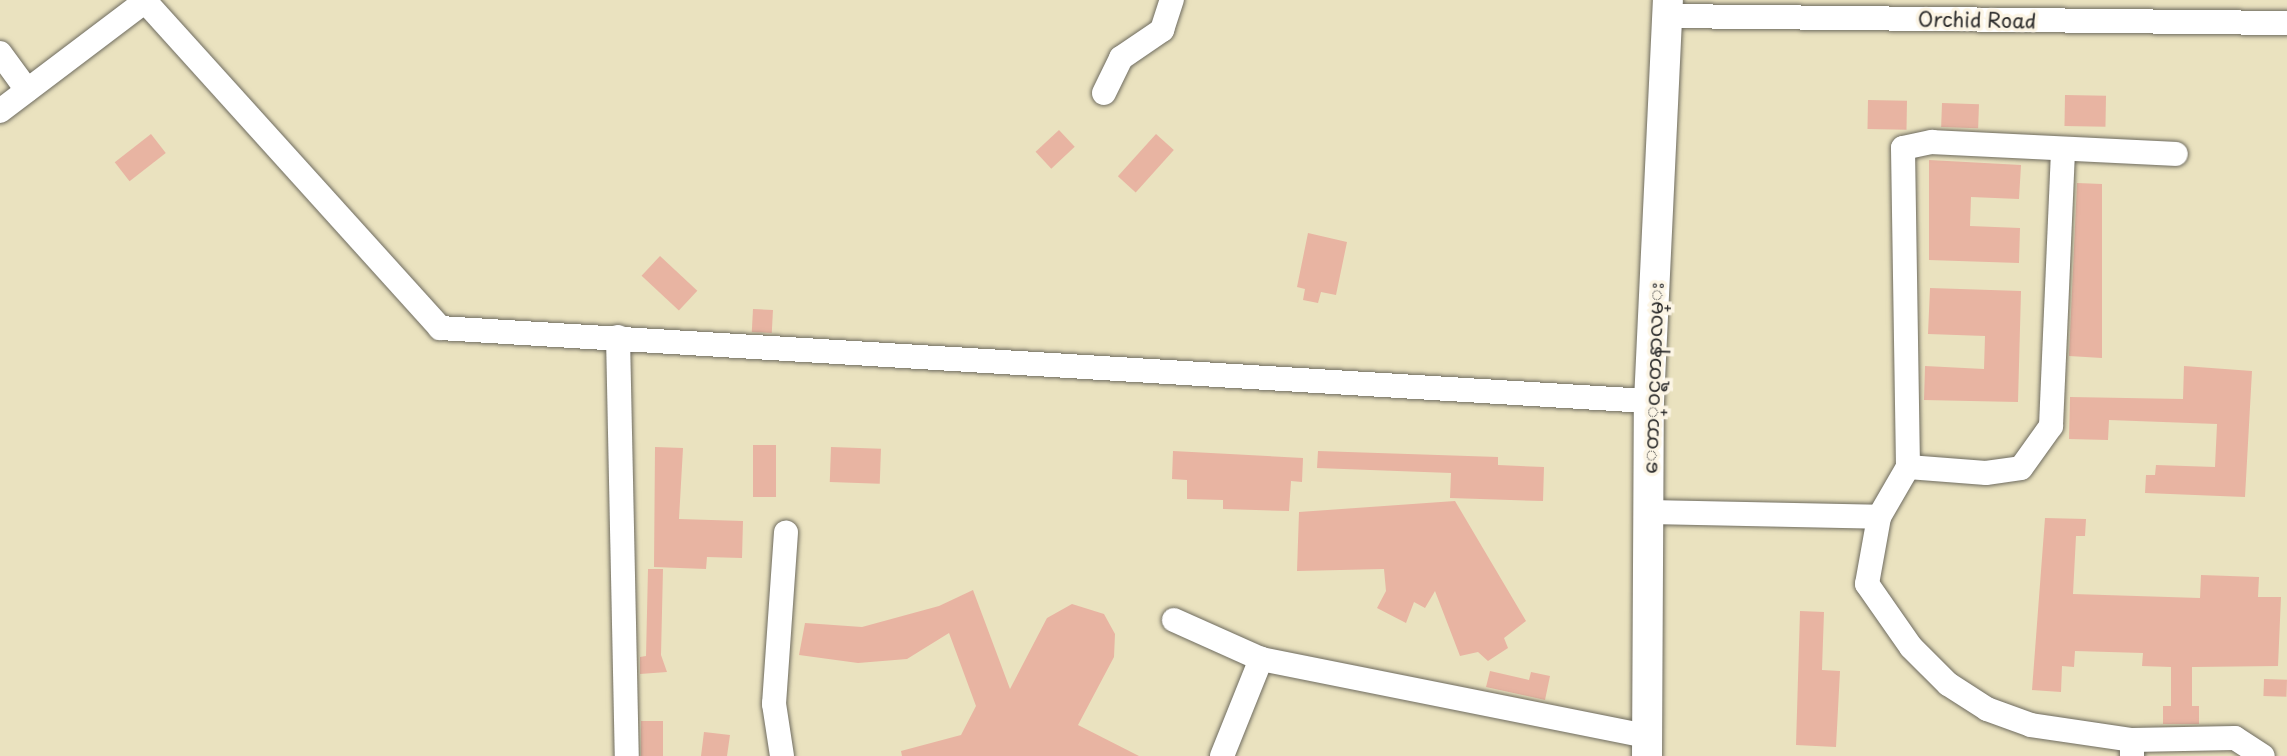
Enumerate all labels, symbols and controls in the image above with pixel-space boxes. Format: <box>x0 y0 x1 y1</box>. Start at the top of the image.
street label: Orchid Road <box>1918 7 2036 33</box>
street label: ေတာ္၀င္ရတနာလမ္း <box>1638 282 1668 474</box>

